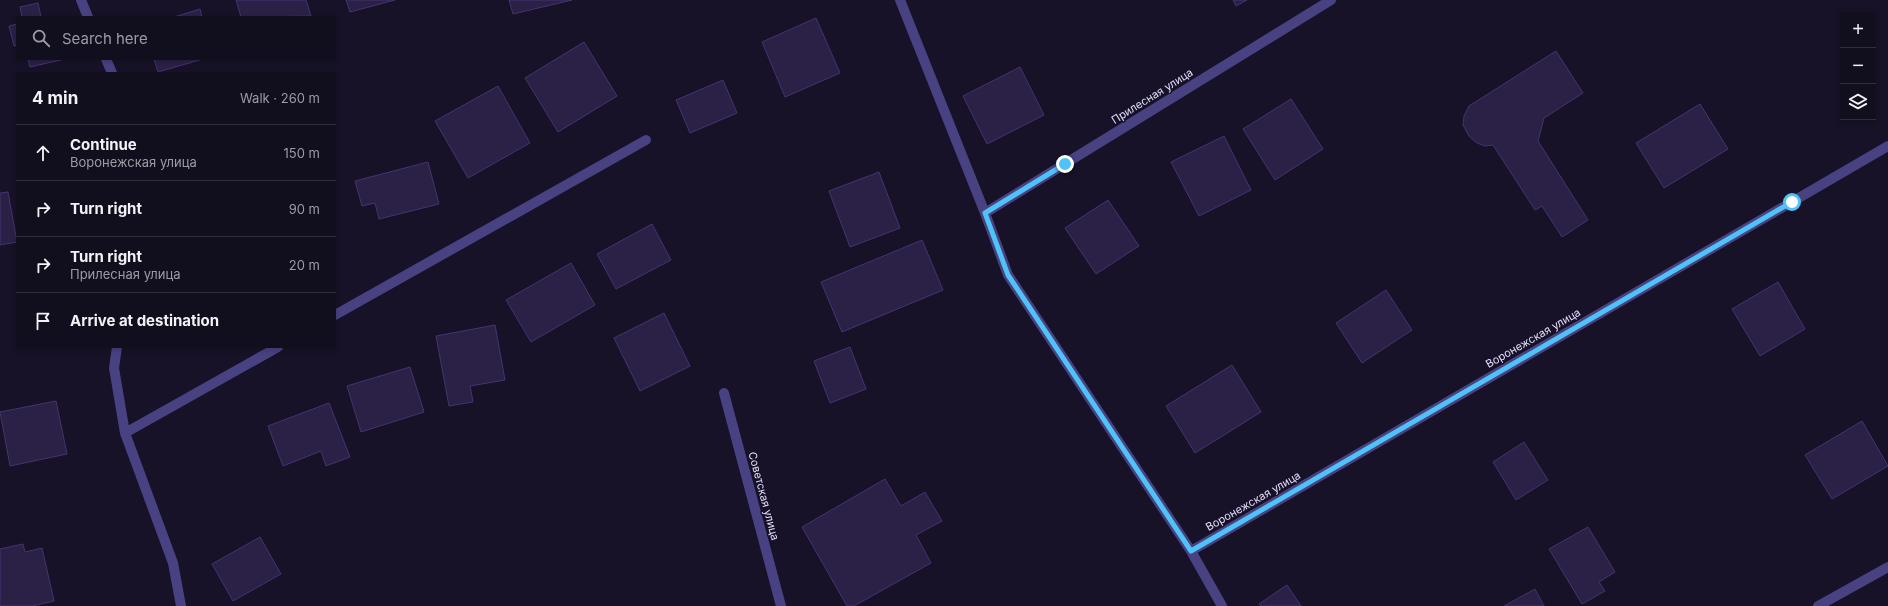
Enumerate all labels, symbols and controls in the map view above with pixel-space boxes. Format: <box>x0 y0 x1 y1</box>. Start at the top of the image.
map controls <box>1840 12 1876 120</box>
button: + <box>1840 12 1876 48</box>
search box <box>16 16 336 60</box>
icon: search <box>30 27 52 49</box>
text: Search here <box>62 29 148 48</box>
button: − <box>1840 48 1876 84</box>
street label: Прилесная улица <box>1109 65 1195 127</box>
button: layers <box>1840 84 1876 120</box>
text: 4 min <box>32 88 78 108</box>
text: Walk · 260 m <box>240 90 320 106</box>
text: Continue <box>70 135 137 154</box>
icon: ahead <box>32 142 54 164</box>
text: 150 m <box>284 145 320 161</box>
text: Воронежская улица <box>70 154 197 170</box>
route end <box>1056 155 1074 173</box>
route start <box>1783 193 1801 211</box>
icon: right <box>32 198 54 220</box>
text: Turn right <box>70 199 142 218</box>
text: 90 m <box>289 201 320 217</box>
text: Turn right <box>70 247 142 266</box>
icon: right <box>32 254 54 276</box>
text: 20 m <box>289 257 320 273</box>
text: Прилесная улица <box>70 266 181 282</box>
street label: Воронежская улица <box>1483 305 1583 371</box>
icon: arrive <box>32 310 54 332</box>
text: Arrive at destination <box>70 311 219 330</box>
street label: Советская улица <box>745 450 783 542</box>
street label: Воронежская улица <box>1203 468 1303 534</box>

